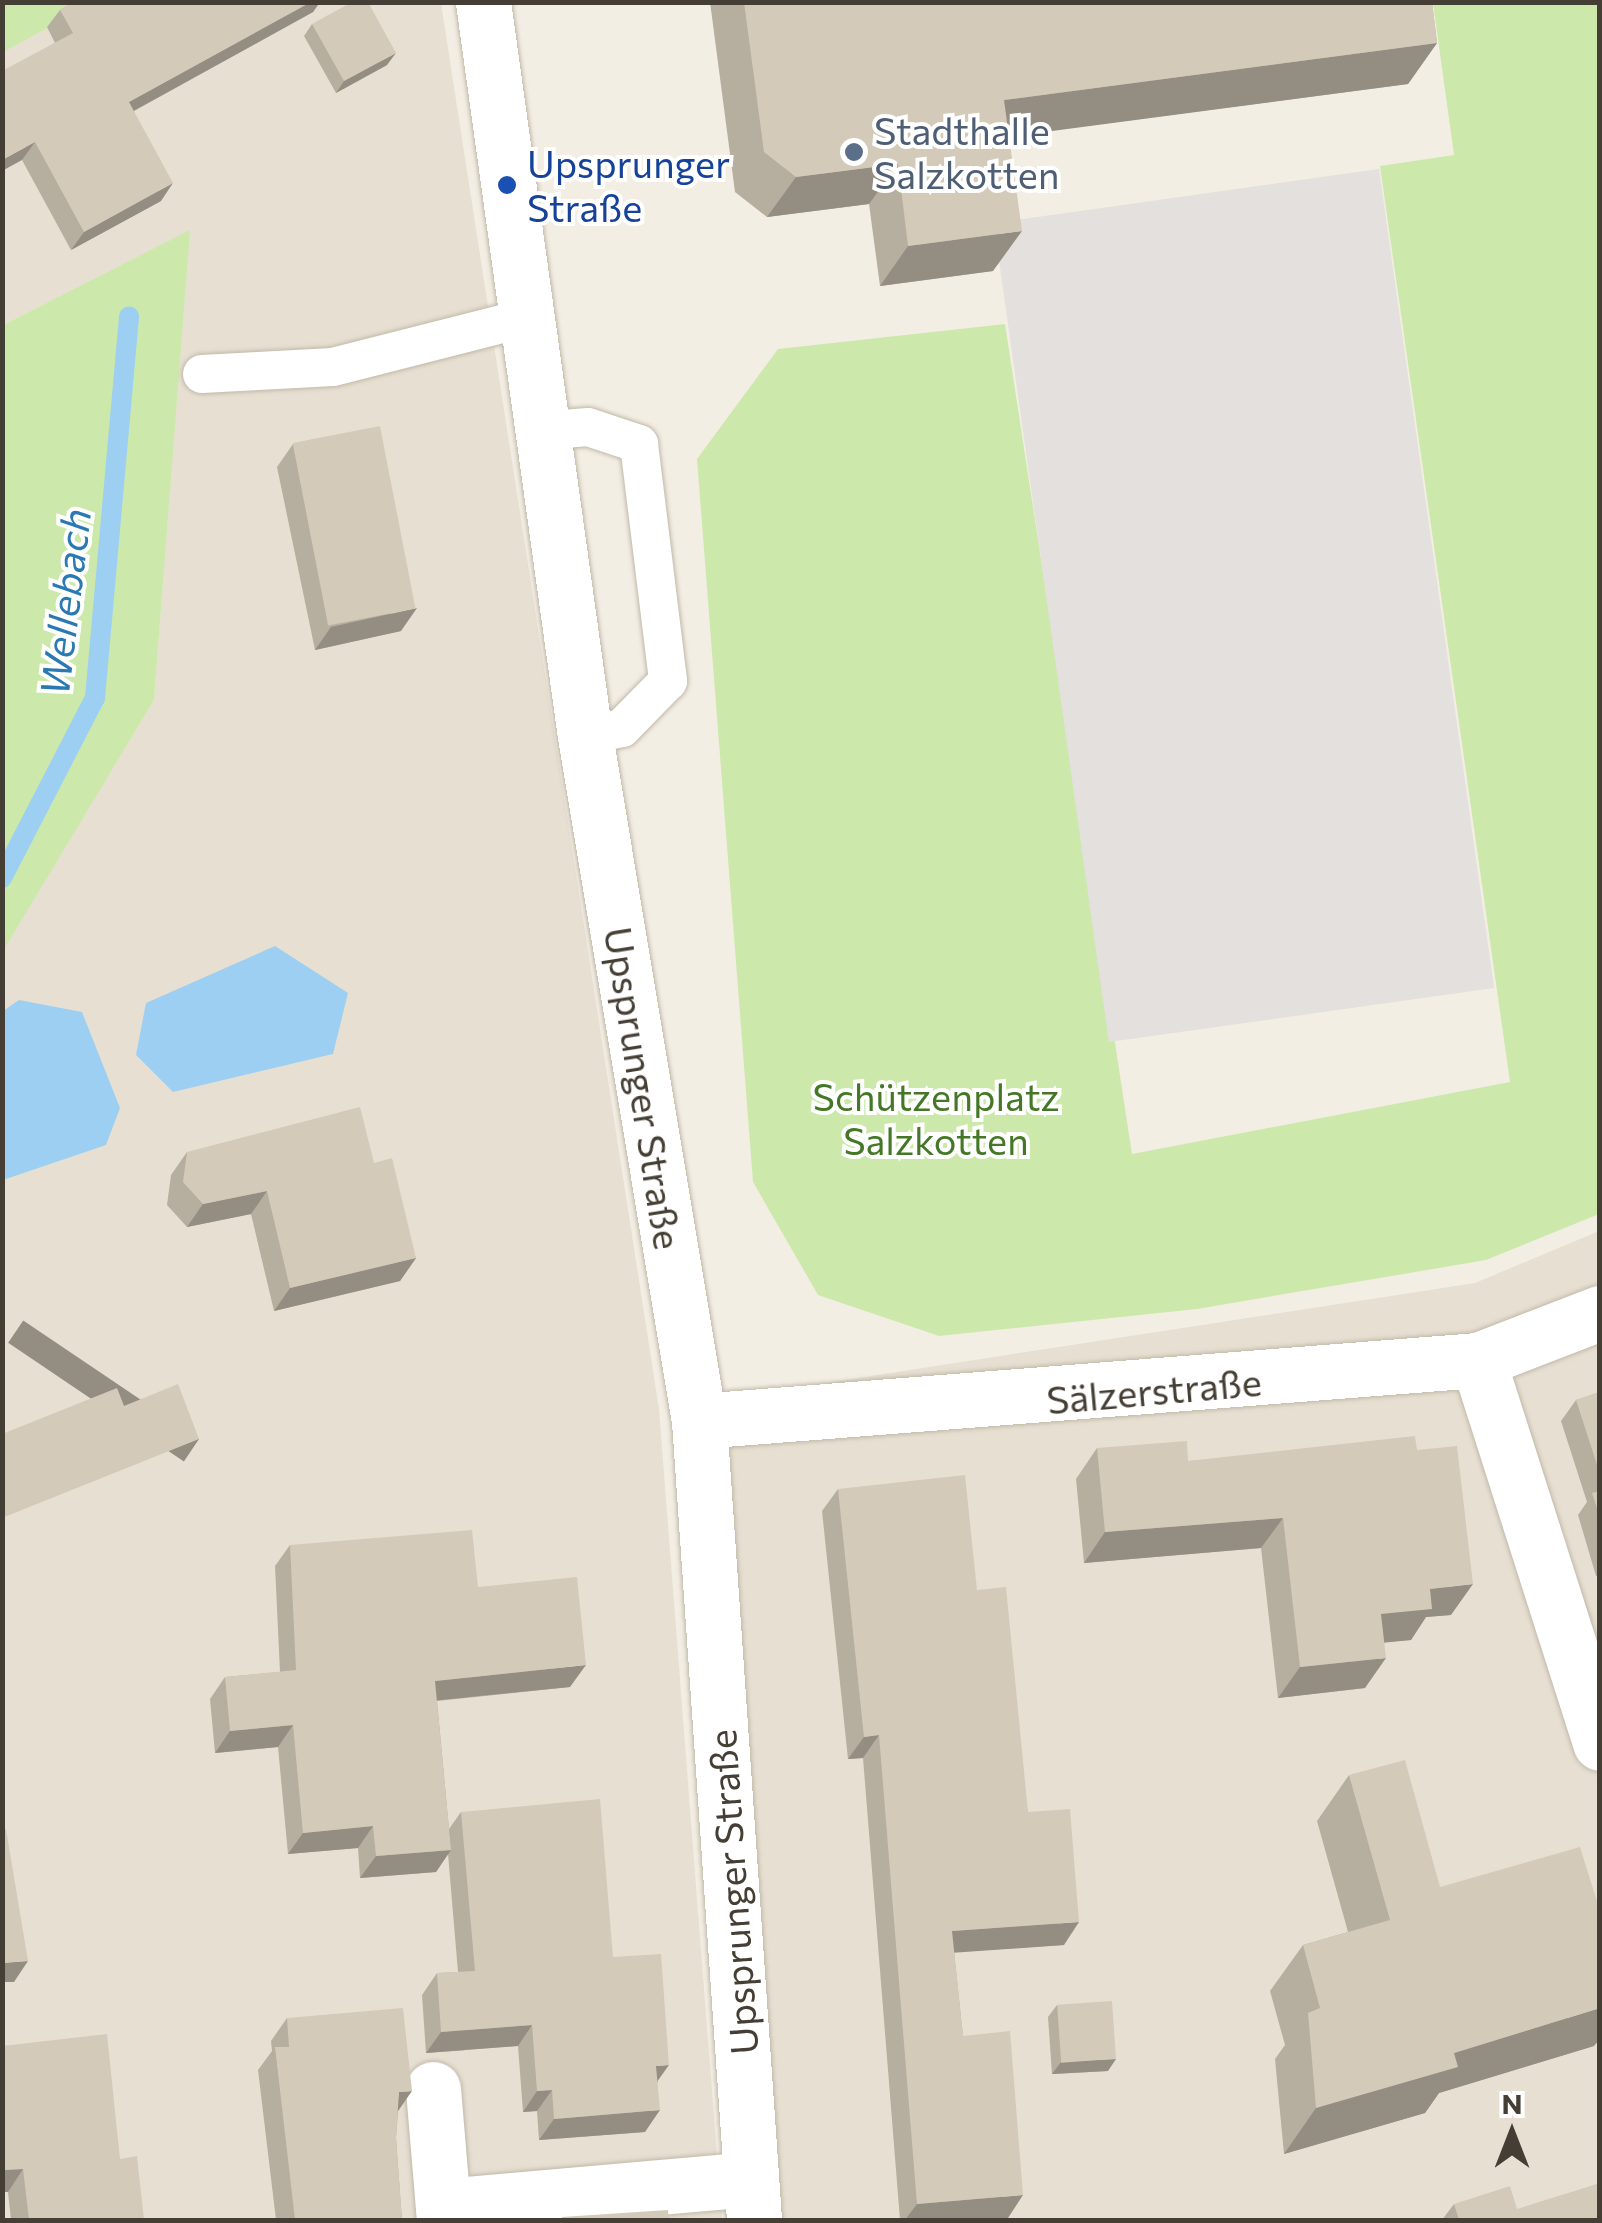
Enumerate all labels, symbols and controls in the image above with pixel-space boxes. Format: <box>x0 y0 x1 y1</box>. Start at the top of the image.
place label: Stadthalle Salzkotten <box>874 107 1060 196</box>
place label: Upsprunger Straße <box>527 140 730 230</box>
marker: Stadthalle Salzkotten <box>843 141 865 163</box>
marker: Upsprunger Straße <box>496 174 518 196</box>
water label: Wellebach <box>29 506 99 698</box>
street label: Upsprunger Straße <box>596 924 692 1252</box>
park label: Schützenplatz Salzkotten <box>813 1073 1059 1162</box>
street label: Sälzerstraße <box>1045 1358 1263 1422</box>
street label: Upsprunger Straße <box>698 1728 766 2056</box>
north arrow <box>1462 2083 1562 2183</box>
text: N <box>1502 2086 1523 2120</box>

